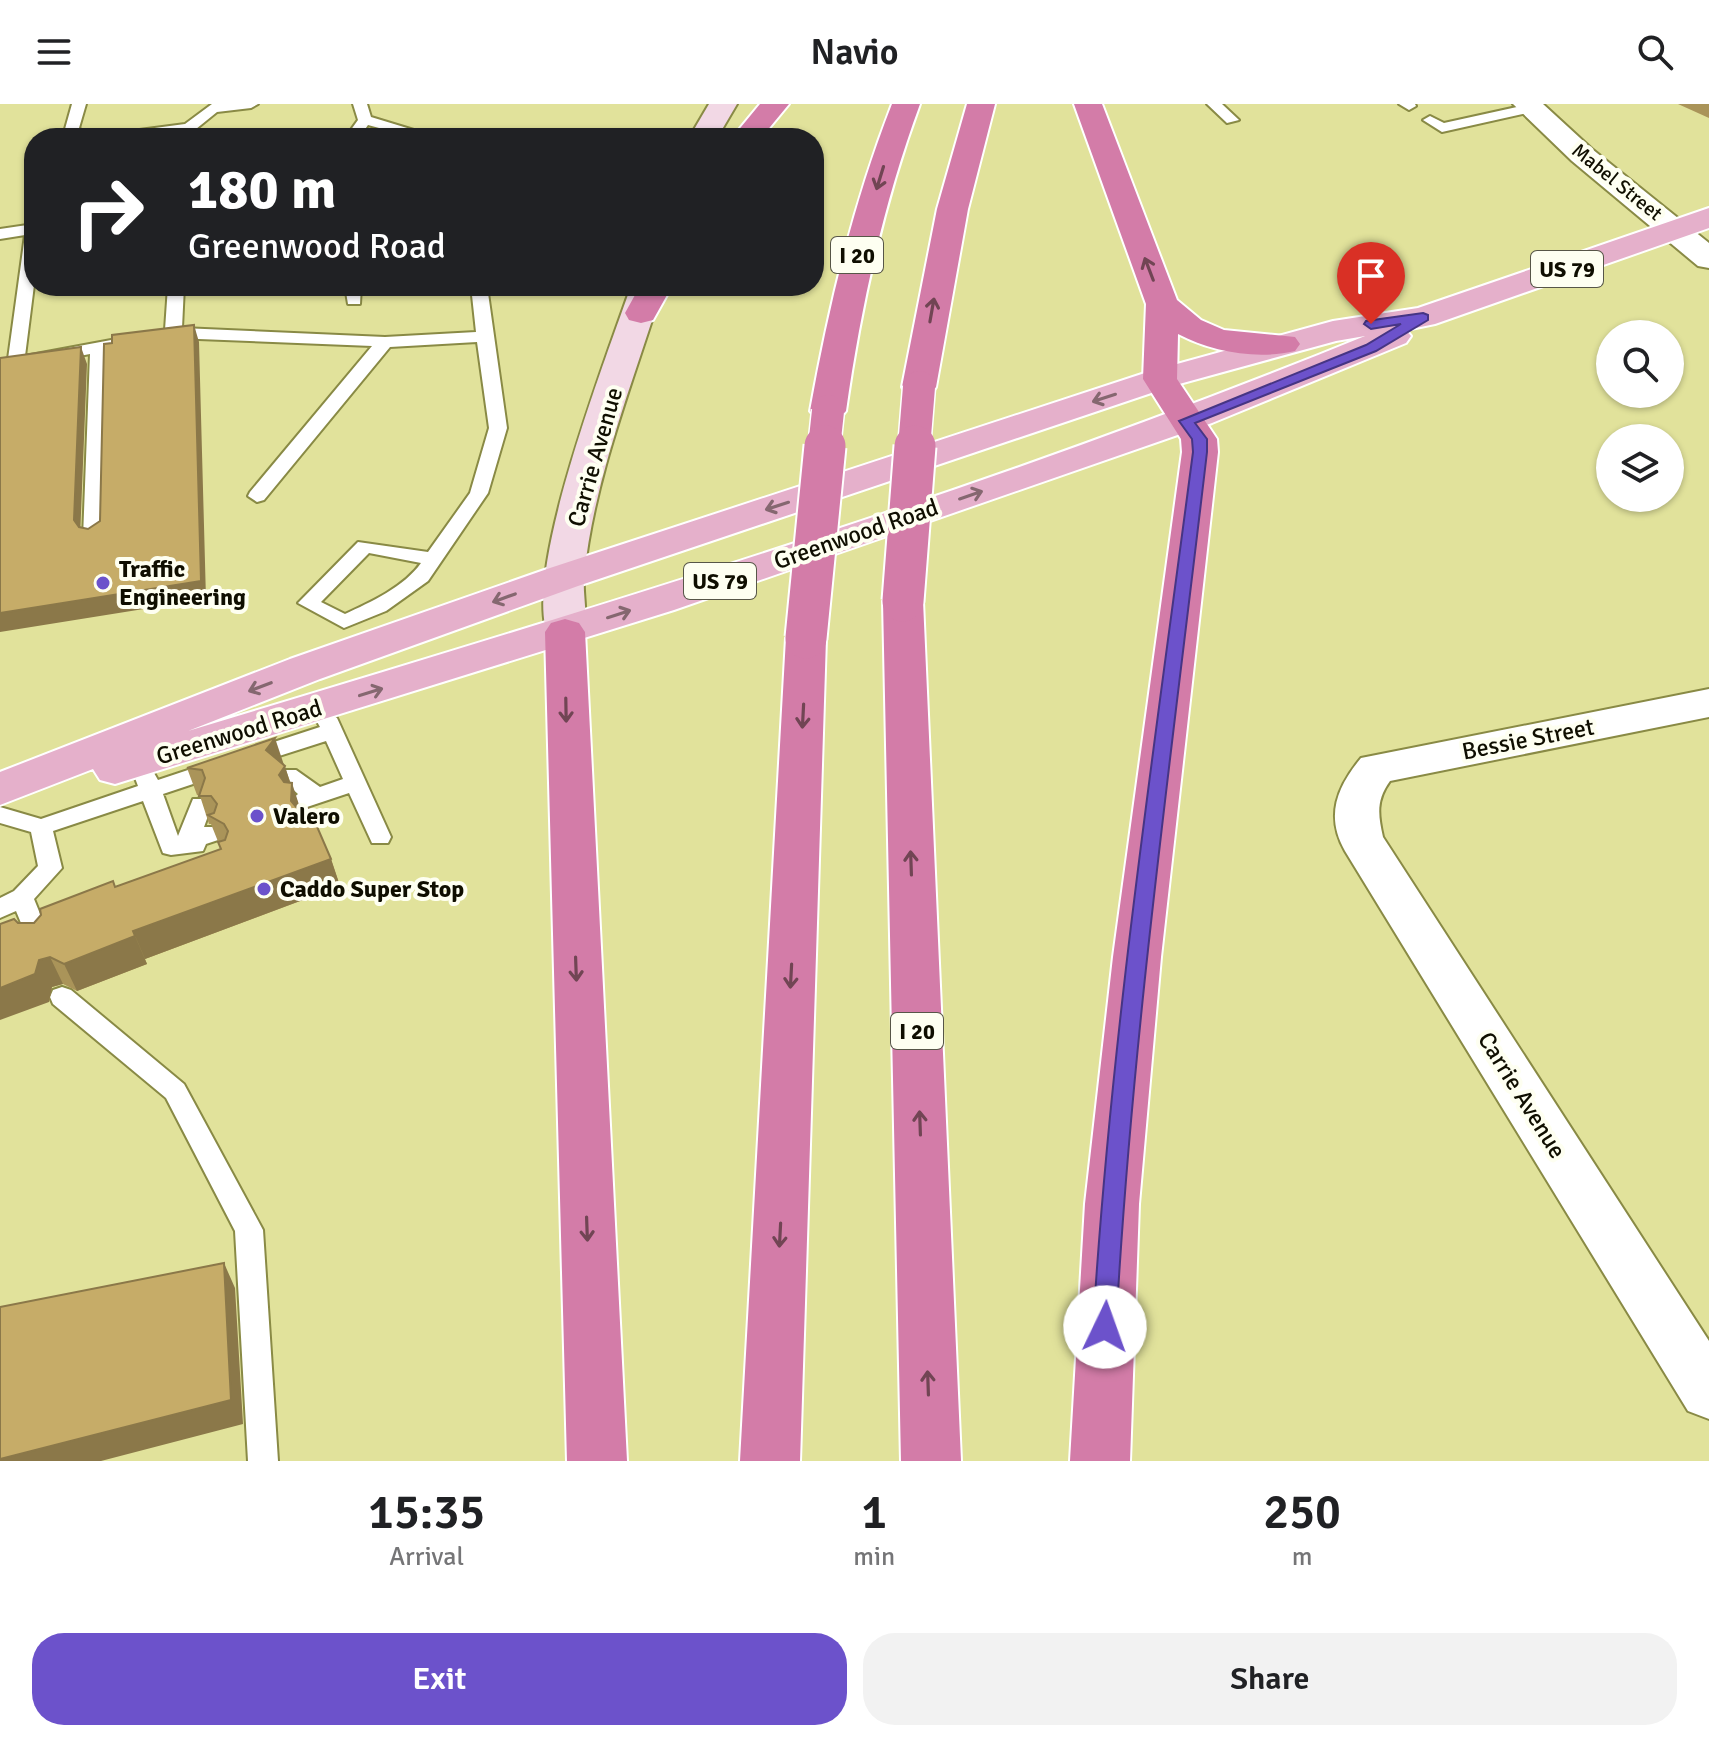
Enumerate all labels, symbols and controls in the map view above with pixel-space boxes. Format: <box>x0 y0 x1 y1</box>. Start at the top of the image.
icon: menu <box>32 30 76 74</box>
text: Navio <box>811 30 898 75</box>
icon: search <box>1633 30 1677 74</box>
street label: Mabel Street <box>1567 138 1667 226</box>
text: 180 m <box>188 155 336 224</box>
icon: right <box>56 160 160 264</box>
one-way arrow <box>872 165 887 190</box>
text: Greenwood Road <box>188 224 446 269</box>
road number: I 20 <box>831 237 883 273</box>
pin <box>1337 242 1405 324</box>
road number: US 79 <box>1531 251 1603 287</box>
icon: arrive <box>1349 254 1393 298</box>
one-way arrow <box>1141 257 1155 282</box>
one-way arrow <box>925 297 940 323</box>
map controls <box>1596 320 1684 512</box>
button: search <box>1596 320 1684 408</box>
street label: Carrie Avenue <box>561 384 629 530</box>
one-way arrow <box>1091 391 1117 406</box>
button: layers <box>1596 424 1684 512</box>
one-way arrow <box>959 486 984 501</box>
street label: Greenwood Road <box>770 492 942 576</box>
one-way arrow <box>765 500 790 515</box>
place label: Traffic Engineering <box>119 554 246 612</box>
road number: US 79 <box>684 563 756 599</box>
marker: Traffic Engineering <box>94 574 112 592</box>
one-way arrow <box>492 592 517 607</box>
one-way arrow <box>606 606 632 621</box>
one-way arrow <box>248 681 273 695</box>
one-way arrow <box>358 683 383 698</box>
street label: Greenwood Road <box>152 693 326 771</box>
one-way arrow <box>558 696 574 723</box>
one-way arrow <box>795 702 810 729</box>
street label: Bessie Street <box>1459 712 1597 766</box>
place label: Valero <box>273 801 340 831</box>
marker: Valero <box>248 807 266 825</box>
one-way arrow <box>904 850 919 877</box>
place label: Caddo Super Stop <box>280 874 464 904</box>
marker: Caddo Super Stop <box>255 880 273 898</box>
one-way arrow <box>568 955 583 982</box>
one-way arrow <box>784 962 799 988</box>
road number: I 20 <box>891 1013 943 1049</box>
street label: Carrie Avenue <box>1471 1026 1573 1164</box>
one-way arrow <box>912 1110 927 1137</box>
one-way arrow <box>580 1215 595 1242</box>
one-way arrow <box>772 1221 787 1248</box>
position arrow <box>1063 1285 1147 1369</box>
one-way arrow <box>920 1370 936 1397</box>
text: 15:35 <box>368 1483 485 1542</box>
text: 1 <box>861 1483 887 1542</box>
text: 250 <box>1263 1483 1341 1542</box>
text: Arrival <box>389 1541 464 1573</box>
text: min <box>853 1541 895 1573</box>
text: m <box>1292 1541 1312 1573</box>
button: Exit <box>32 1633 847 1725</box>
button: Share <box>863 1633 1677 1725</box>

